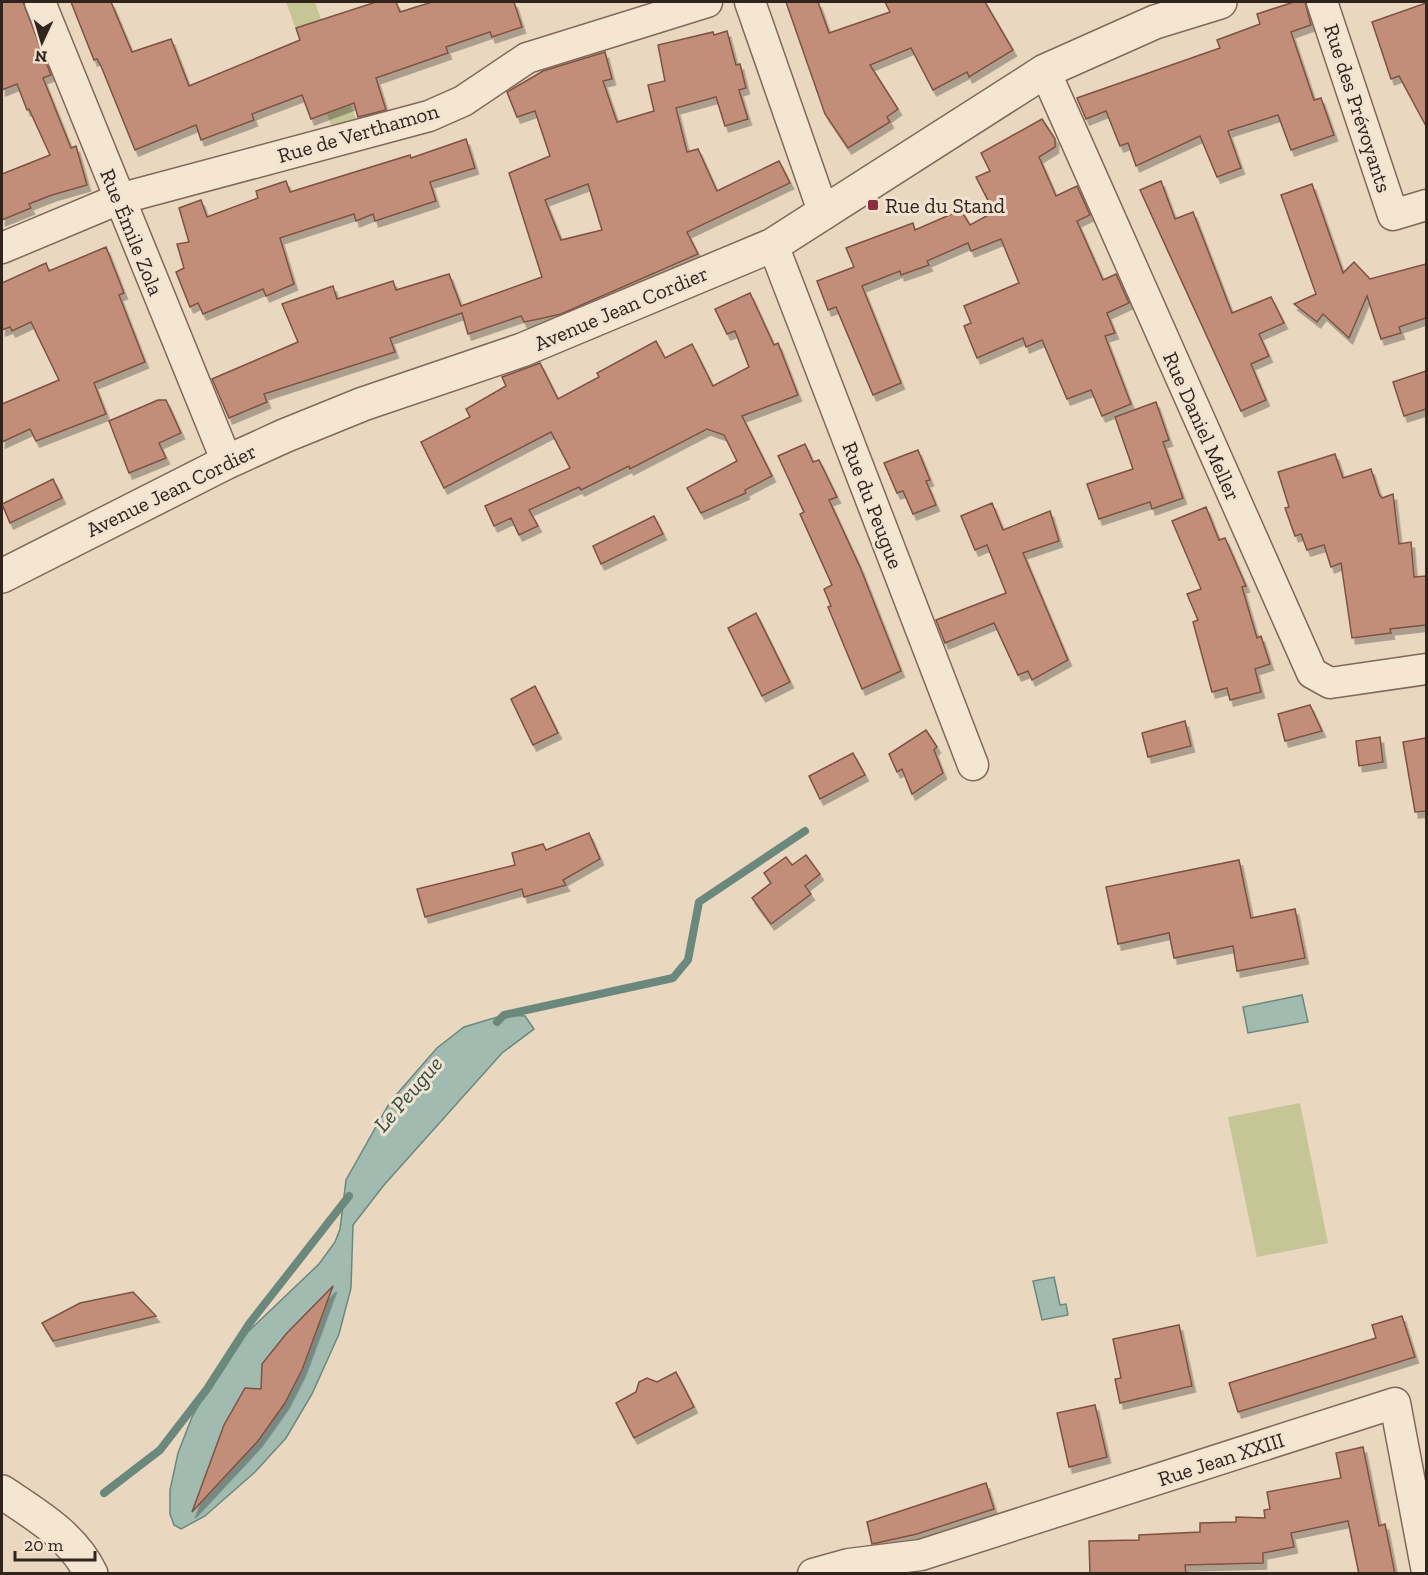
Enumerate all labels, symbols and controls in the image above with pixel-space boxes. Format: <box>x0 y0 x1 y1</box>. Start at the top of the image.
north arrow <box>12 12 72 72</box>
street label: Rue des Prévoyants <box>1319 21 1397 195</box>
text: N <box>34 47 48 66</box>
street label: Rue de Verthamon <box>275 98 441 168</box>
street label: Rue Émile Zola <box>95 165 169 299</box>
place label: Rue du Stand <box>885 193 1006 218</box>
marker: Rue du Stand <box>866 198 880 212</box>
street label: Avenue Jean Cordier <box>530 260 712 356</box>
street label: Rue Daniel Meller <box>1158 348 1246 504</box>
street label: Avenue Jean Cordier <box>82 438 260 542</box>
street label: Rue du Peugue <box>837 438 909 572</box>
water label: Le Peugue <box>368 1051 448 1137</box>
street label: Rue Jean XXIII <box>1155 1427 1287 1491</box>
scale bar <box>15 1524 94 1562</box>
text: 20 m <box>24 1534 64 1556</box>

